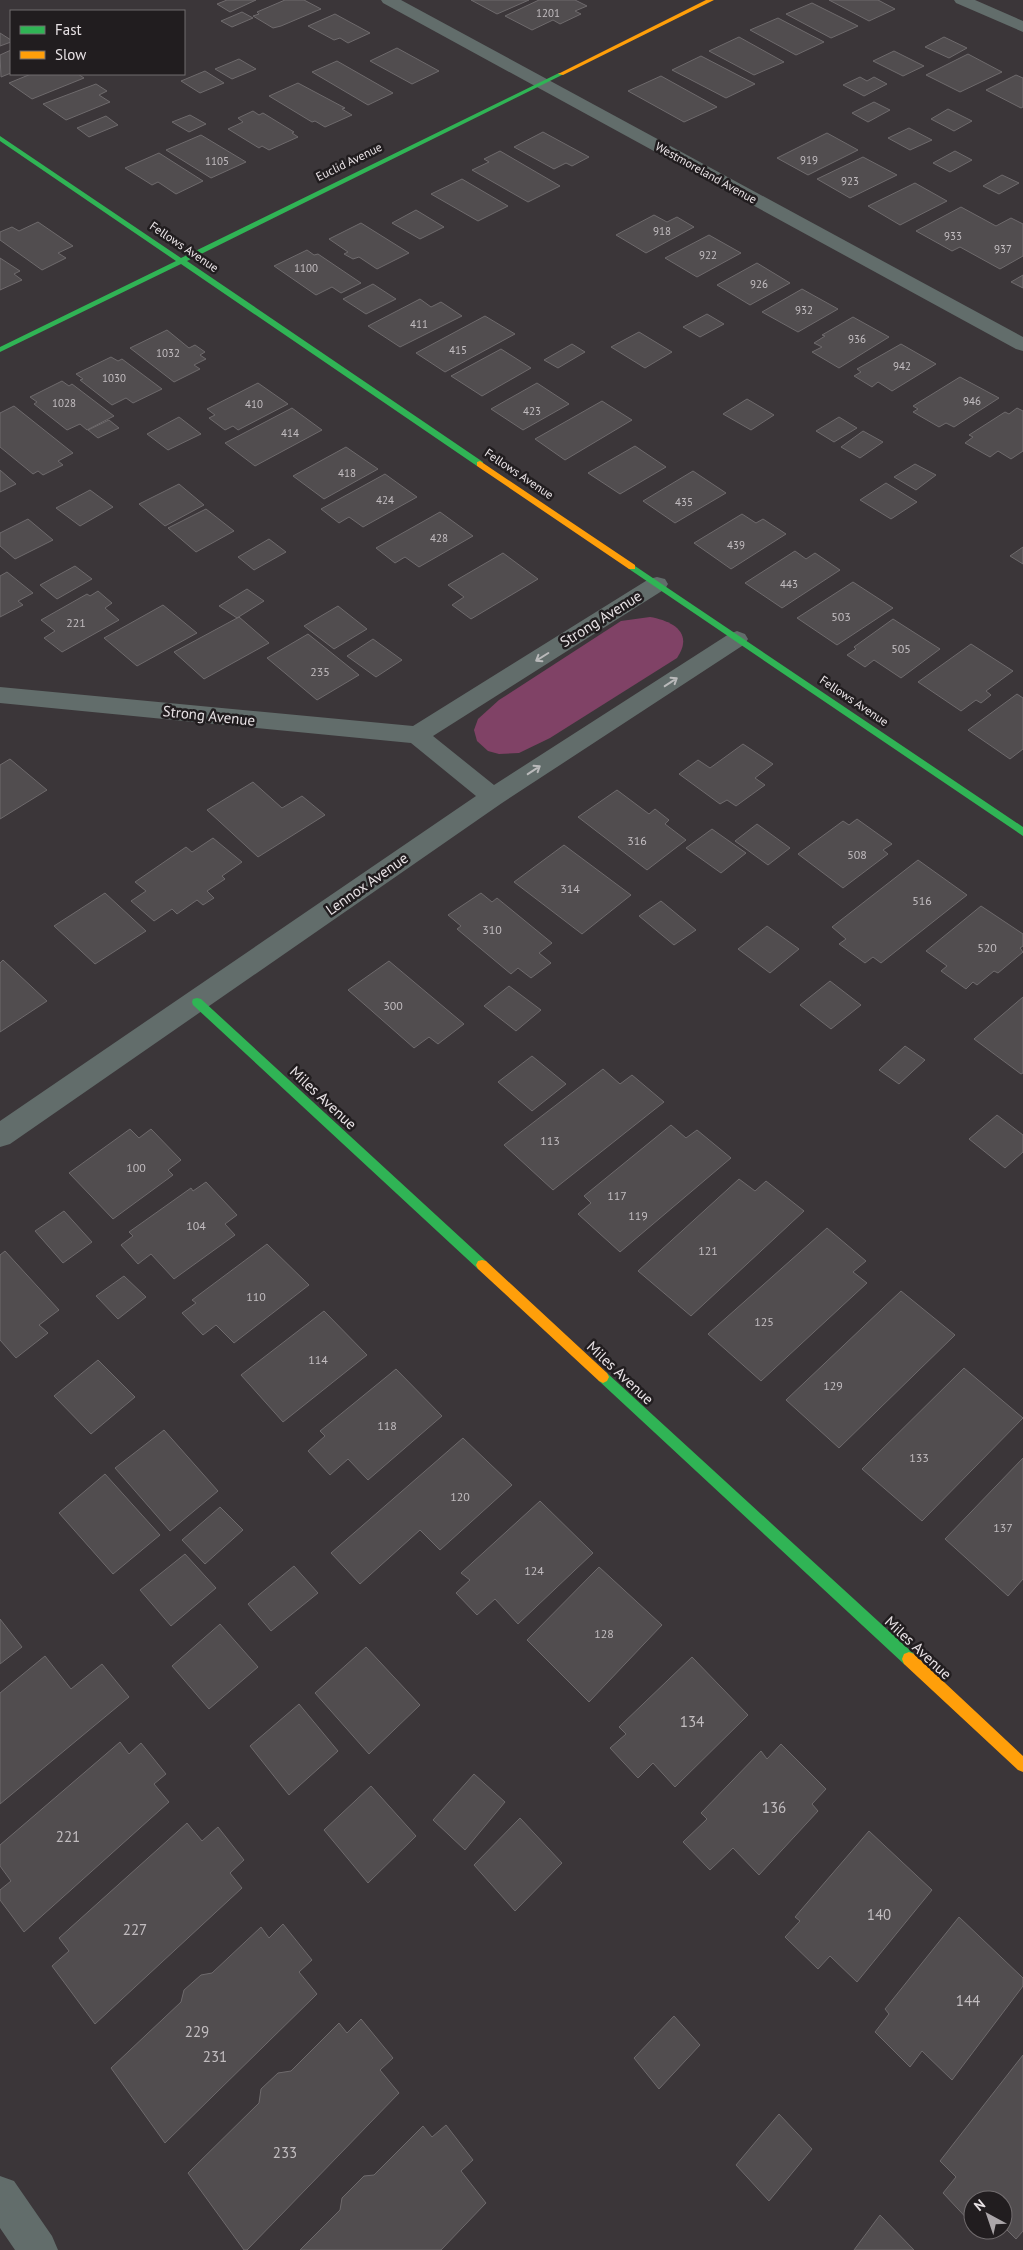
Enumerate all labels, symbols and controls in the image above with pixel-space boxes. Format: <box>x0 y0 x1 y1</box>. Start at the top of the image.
house number: 1201 <box>536 6 560 20</box>
legend <box>10 10 185 75</box>
text: Fast <box>55 20 82 39</box>
text: Slow <box>55 45 86 64</box>
street label: Westmoreland Avenue <box>653 138 760 207</box>
street label: Euclid Avenue <box>313 139 384 184</box>
house number: 919 <box>800 153 818 167</box>
house number: 1105 <box>205 154 229 168</box>
house number: 923 <box>841 174 859 188</box>
street label: Fellows Avenue <box>147 218 222 275</box>
house number: 918 <box>653 224 671 238</box>
house number: 933 <box>944 229 962 243</box>
house number: 937 <box>994 242 1012 256</box>
house number: 922 <box>699 248 717 262</box>
house number: 1100 <box>294 261 318 275</box>
house number: 926 <box>750 277 768 291</box>
house number: 932 <box>795 303 813 317</box>
house number: 411 <box>410 317 428 331</box>
house number: 936 <box>848 332 866 346</box>
house number: 415 <box>449 343 467 357</box>
house number: 1032 <box>156 346 180 360</box>
house number: 942 <box>893 359 911 373</box>
house number: 1030 <box>102 371 126 385</box>
house number: 946 <box>963 394 981 408</box>
house number: 1028 <box>52 396 76 410</box>
house number: 410 <box>245 397 263 411</box>
house number: 423 <box>523 404 541 418</box>
house number: 414 <box>281 426 299 440</box>
street label: Fellows Avenue <box>482 445 557 502</box>
house number: 418 <box>338 466 356 480</box>
house number: 424 <box>376 493 394 507</box>
house number: 435 <box>675 495 693 509</box>
house number: 428 <box>430 531 448 545</box>
house number: 439 <box>727 538 745 552</box>
house number: 443 <box>780 577 798 591</box>
street label: Strong Avenue <box>556 586 645 651</box>
house number: 503 <box>831 609 851 624</box>
house number: 221 <box>66 615 86 630</box>
house number: 505 <box>891 641 911 656</box>
one-way arrow <box>535 651 549 662</box>
house number: 235 <box>310 664 330 679</box>
street label: Fellows Avenue <box>817 672 892 729</box>
one-way arrow <box>663 677 677 687</box>
street label: Strong Avenue <box>162 701 256 730</box>
one-way arrow <box>527 765 541 775</box>
house number: 316 <box>627 833 647 848</box>
house number: 508 <box>847 847 867 862</box>
street label: Lennox Avenue <box>322 848 412 919</box>
house number: 314 <box>560 881 580 896</box>
house number: 516 <box>912 893 932 908</box>
house number: 310 <box>482 922 502 937</box>
house number: 520 <box>977 940 997 955</box>
house number: 300 <box>383 998 403 1013</box>
street label: Miles Avenue <box>286 1062 361 1133</box>
house number: 113 <box>540 1133 560 1148</box>
house number: 100 <box>126 1160 146 1175</box>
house number: 117 <box>607 1188 627 1203</box>
house number: 119 <box>628 1208 648 1223</box>
house number: 104 <box>186 1218 206 1233</box>
house number: 121 <box>698 1243 718 1258</box>
house number: 110 <box>246 1289 266 1304</box>
house number: 125 <box>754 1314 774 1329</box>
street label: Miles Avenue <box>583 1337 658 1408</box>
house number: 114 <box>308 1352 328 1367</box>
house number: 129 <box>823 1378 843 1393</box>
house number: 118 <box>377 1418 397 1433</box>
house number: 133 <box>909 1450 929 1465</box>
house number: 120 <box>450 1489 470 1504</box>
house number: 137 <box>993 1520 1013 1535</box>
house number: 124 <box>524 1563 544 1578</box>
street label: Miles Avenue <box>881 1612 956 1683</box>
house number: 128 <box>594 1626 614 1641</box>
house number: 134 <box>680 1712 704 1731</box>
house number: 136 <box>762 1798 786 1817</box>
house number: 221 <box>56 1827 80 1846</box>
house number: 140 <box>867 1905 891 1924</box>
house number: 227 <box>123 1920 147 1939</box>
house number: 144 <box>956 1991 980 2010</box>
house number: 229 <box>185 2022 209 2041</box>
house number: 231 <box>203 2047 227 2066</box>
house number: 233 <box>273 2143 297 2162</box>
north arrow <box>963 2190 1013 2240</box>
text: N <box>970 2195 989 2215</box>

